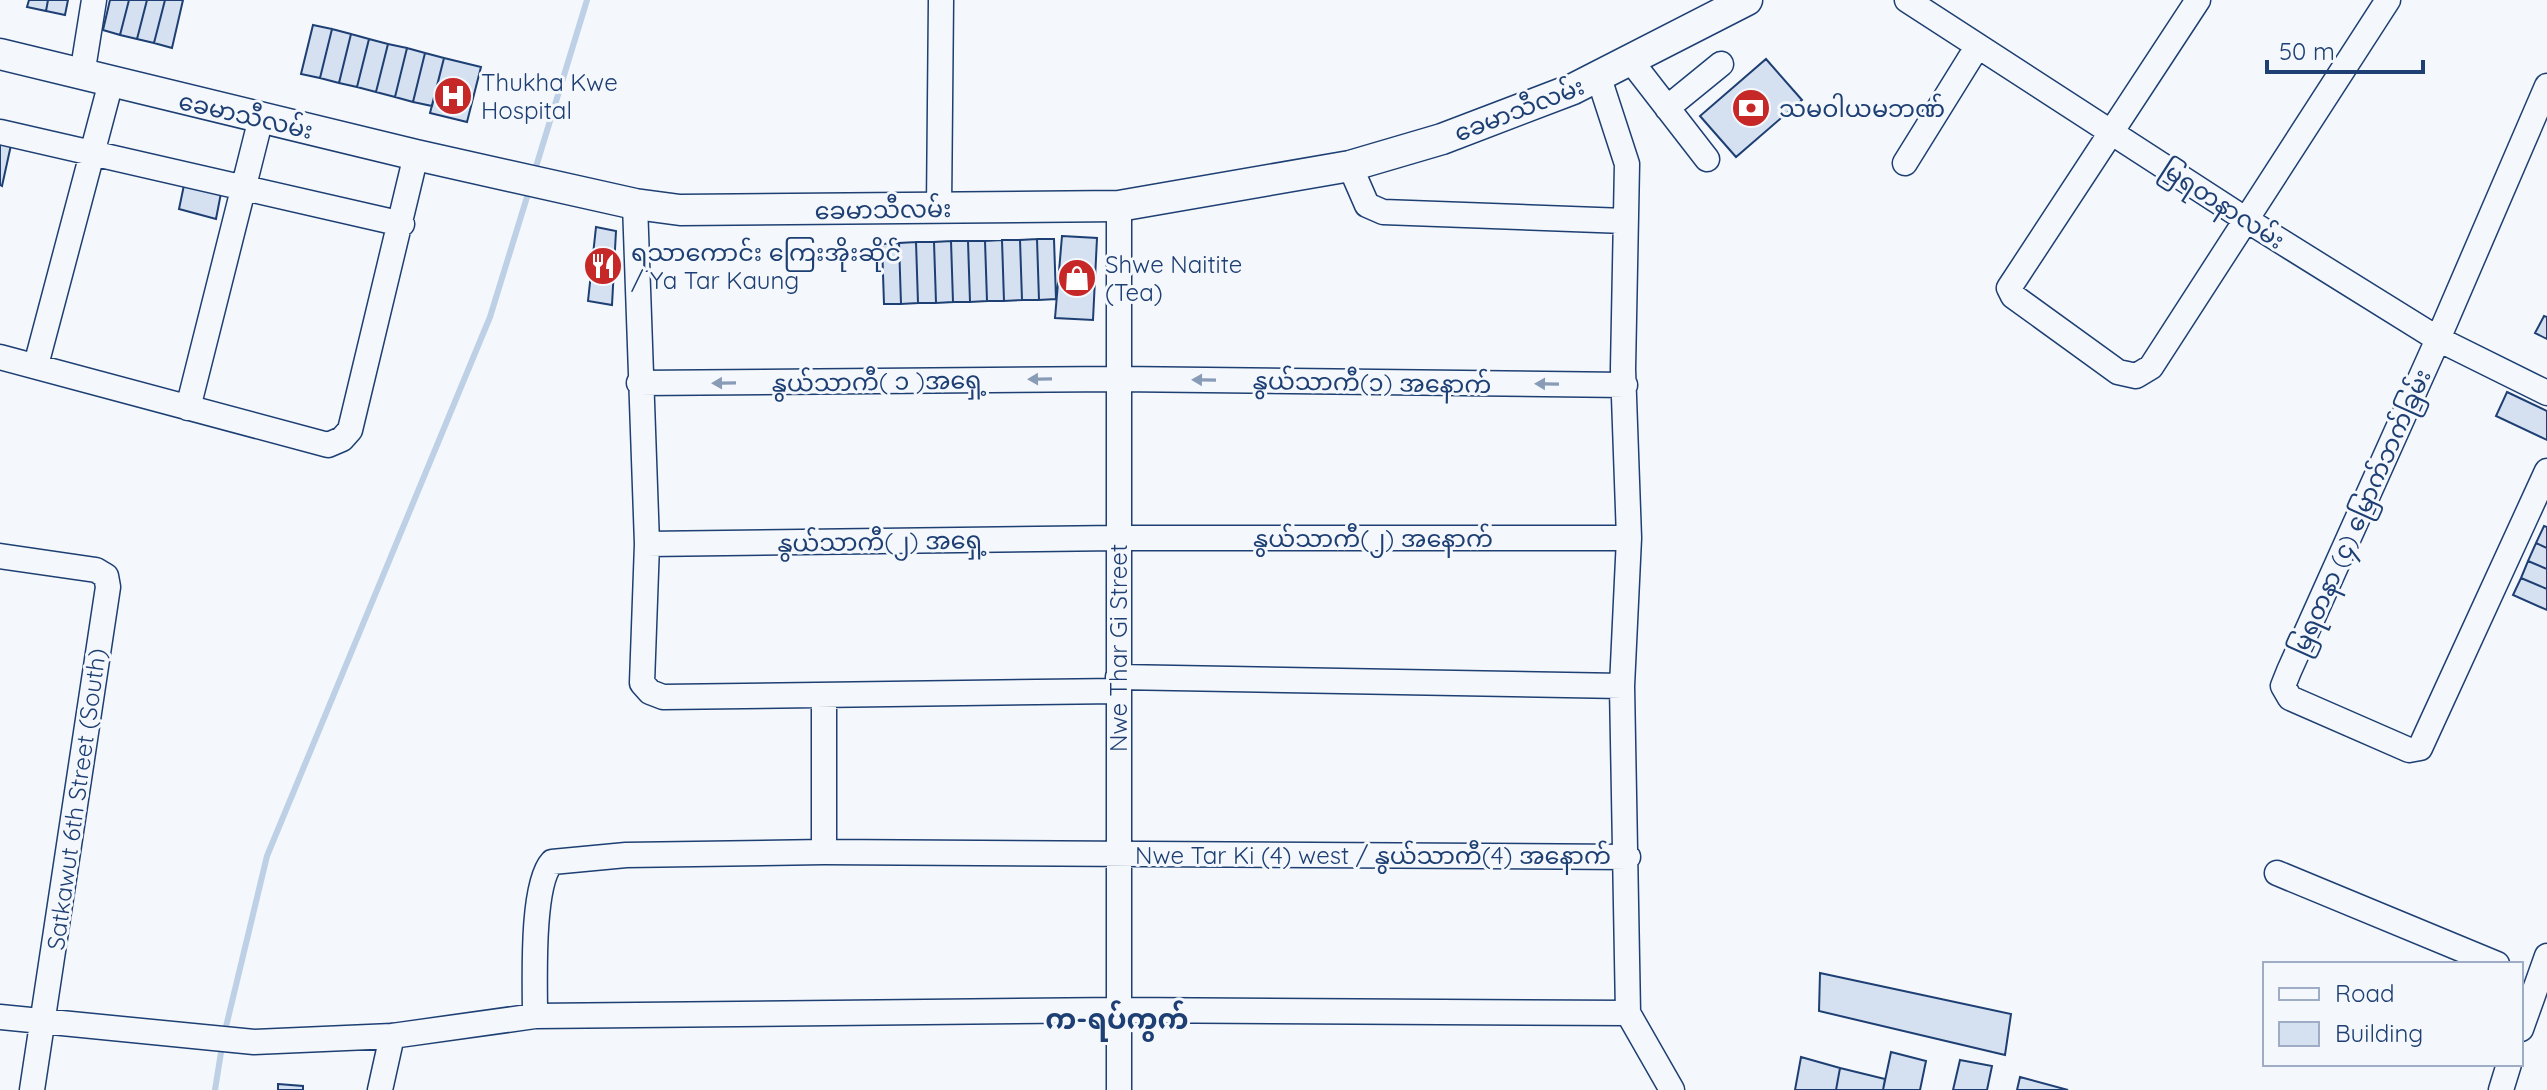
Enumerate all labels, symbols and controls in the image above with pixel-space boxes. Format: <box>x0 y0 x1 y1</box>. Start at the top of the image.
scale bar <box>2267 24 2423 74</box>
text: 50 m <box>2279 36 2335 66</box>
place label: Thukha Kwe Hospital <box>481 67 618 125</box>
street label: ခေမာသီလမ်း <box>1450 70 1588 148</box>
hospital icon: Thukha Kwe Hospital <box>432 75 474 117</box>
street label: ခေမာသီလမ်း <box>176 85 316 145</box>
bank icon: သမဝါယမဘဏ် <box>1730 87 1772 129</box>
place label: သမဝါယမဘဏ် <box>1779 93 1945 123</box>
street label: မြရတနာလမ်း <box>2153 153 2290 259</box>
street label: ခေမာသီလမ်း <box>814 193 952 225</box>
place label: ရသာကောင်း ကြေးအိုးဆိုင် / Ya Tar Kaung <box>631 237 901 295</box>
restaurant icon: ရသာကောင်း ကြေးအိုးဆိုင် / Ya Tar Kaung <box>582 245 624 287</box>
place label: Shwe Naitite (Tea) <box>1105 249 1242 307</box>
shop icon: Shwe Naitite (Tea) <box>1056 257 1098 299</box>
street label: နွယ်သာကီ( ၁ )အရှေ့ <box>771 364 987 403</box>
street label: မြရတနာ (၄) မြောက်ဘက်ခြမ်း <box>2283 364 2441 662</box>
street label: နွယ်သာကီ(၁) အနောက် <box>1252 365 1492 404</box>
one-way arrow <box>1027 373 1052 385</box>
one-way arrow <box>1191 373 1216 386</box>
one-way arrow <box>711 376 736 389</box>
one-way arrow <box>1534 378 1559 390</box>
street label: နွယ်သာကီ(၂) အနောက် <box>1253 523 1493 558</box>
street label: နွယ်သာကီ(၂) အရှေ့ <box>777 524 987 563</box>
street label: Nwe Thar Gi Street <box>1103 544 1133 752</box>
street label: Satkawut 6th Street (South) <box>40 646 112 952</box>
street label: Nwe Tar Ki (4) west / နွယ်သာကီ(4) အနောက် <box>1135 840 1611 875</box>
legend <box>2263 962 2523 1066</box>
text: Road <box>2335 978 2395 1008</box>
district label: က-ရပ်ကွက် <box>1045 1000 1189 1042</box>
text: Building <box>2335 1018 2423 1048</box>

